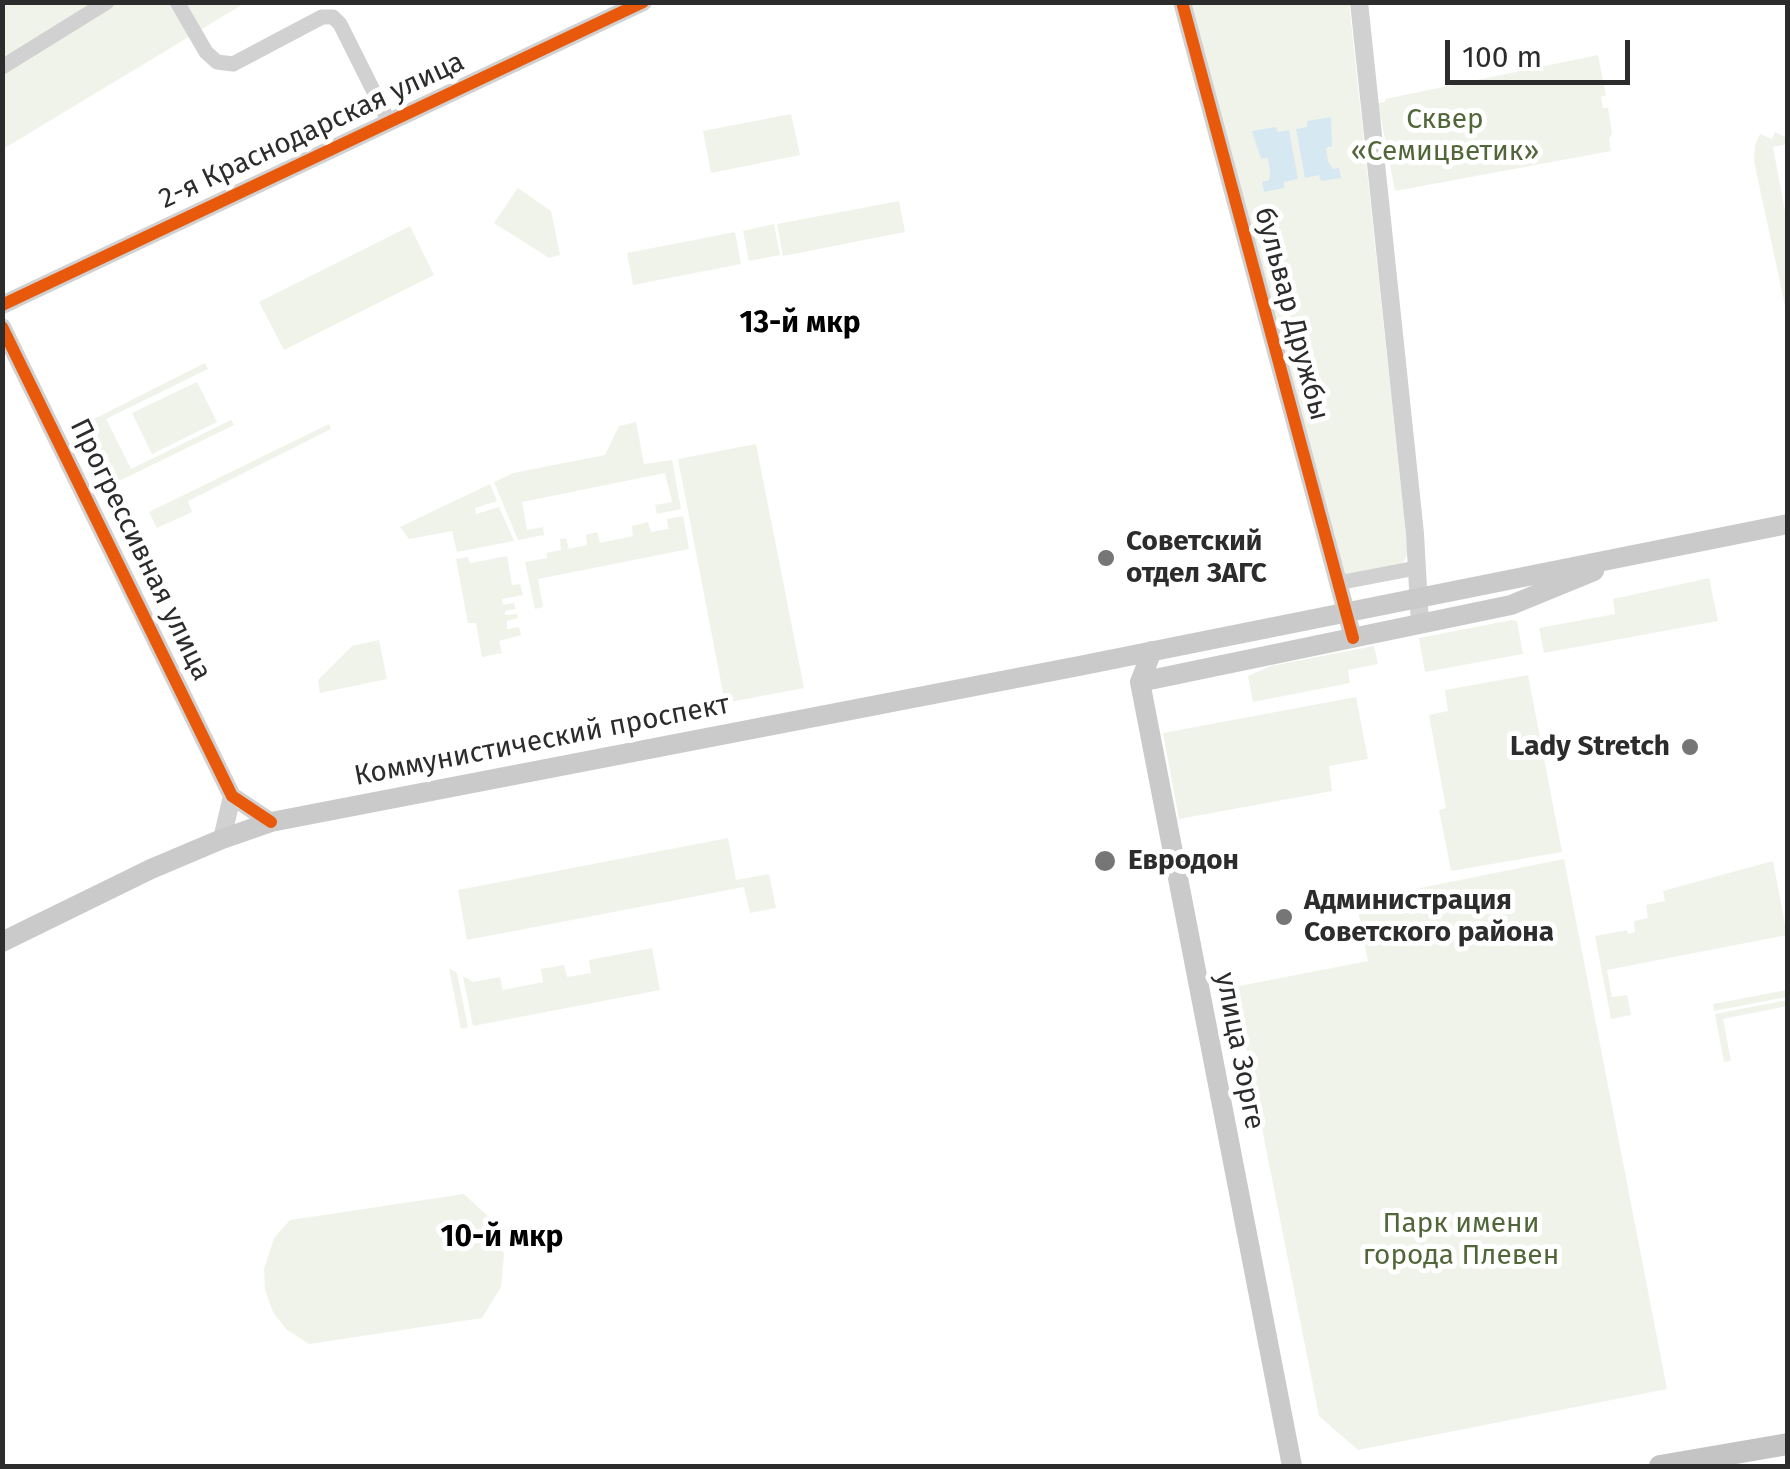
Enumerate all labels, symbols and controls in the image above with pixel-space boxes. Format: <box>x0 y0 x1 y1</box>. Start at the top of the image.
scale bar <box>1450 20 1635 82</box>
text: 100 m <box>1462 39 1542 75</box>
street label: 2-я Краснодарская улица <box>154 45 470 217</box>
park label: Сквер «Семицветик» <box>1351 103 1539 169</box>
street label: бульвар Дружбы <box>1246 204 1336 424</box>
district label: 13-й мкр <box>739 306 861 342</box>
street label: Прогрессивная улица <box>62 414 218 686</box>
place label: Советский отдел ЗАГС <box>1126 525 1267 591</box>
marker: Советский отдел ЗАГС <box>1095 547 1117 569</box>
street label: Коммунистический проспект <box>352 688 732 794</box>
place label: Lady Stretch <box>1510 730 1670 764</box>
marker: Lady Stretch <box>1679 736 1701 758</box>
place label: Евродон <box>1128 844 1239 878</box>
marker: Евродон <box>1092 848 1118 874</box>
place label: Администрация Советского района <box>1304 884 1554 950</box>
marker: Администрация Советского района <box>1273 906 1295 928</box>
street label: улица Зорге <box>1207 969 1271 1133</box>
park label: Парк имени города Плевен <box>1363 1207 1559 1273</box>
district label: 10-й мкр <box>440 1220 564 1256</box>

